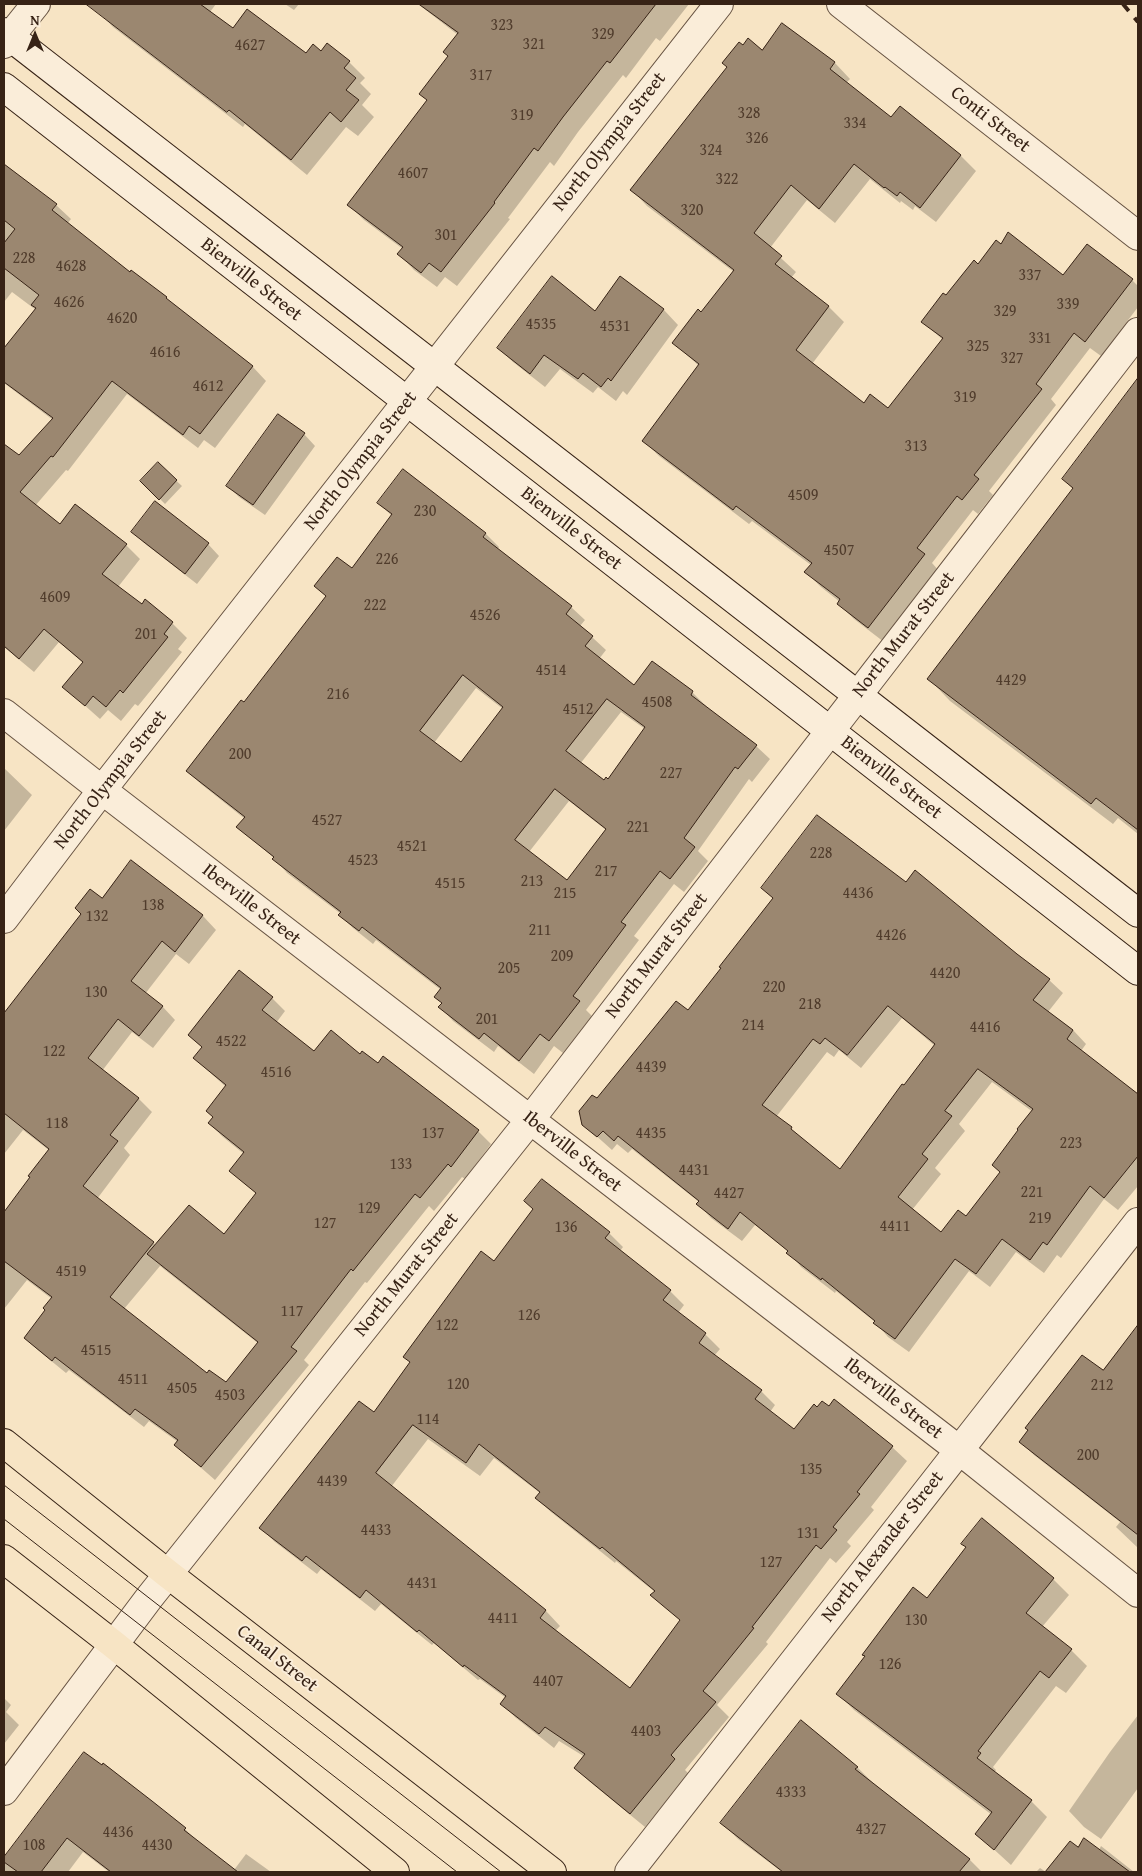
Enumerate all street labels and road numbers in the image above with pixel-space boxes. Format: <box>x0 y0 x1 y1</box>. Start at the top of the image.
street label: North Olympia Street <box>549 68 671 216</box>
street label: Conti Street <box>946 82 1034 158</box>
street label: Bienville Street <box>196 233 306 327</box>
street label: North Olympia Street <box>300 387 422 535</box>
street label: Bienville Street <box>516 482 626 576</box>
street label: North Murat Street <box>848 568 960 702</box>
street label: North Olympia Street <box>50 706 172 854</box>
street label: Bienville Street <box>836 731 946 825</box>
street label: Iberville Street <box>197 859 305 951</box>
street label: North Murat Street <box>601 889 713 1023</box>
street label: Iberville Street <box>518 1106 626 1198</box>
street label: North Murat Street <box>350 1208 464 1342</box>
street label: Iberville Street <box>839 1353 947 1445</box>
street label: North Alexander Street <box>817 1467 949 1627</box>
street label: Canal Street <box>232 1620 322 1698</box>

